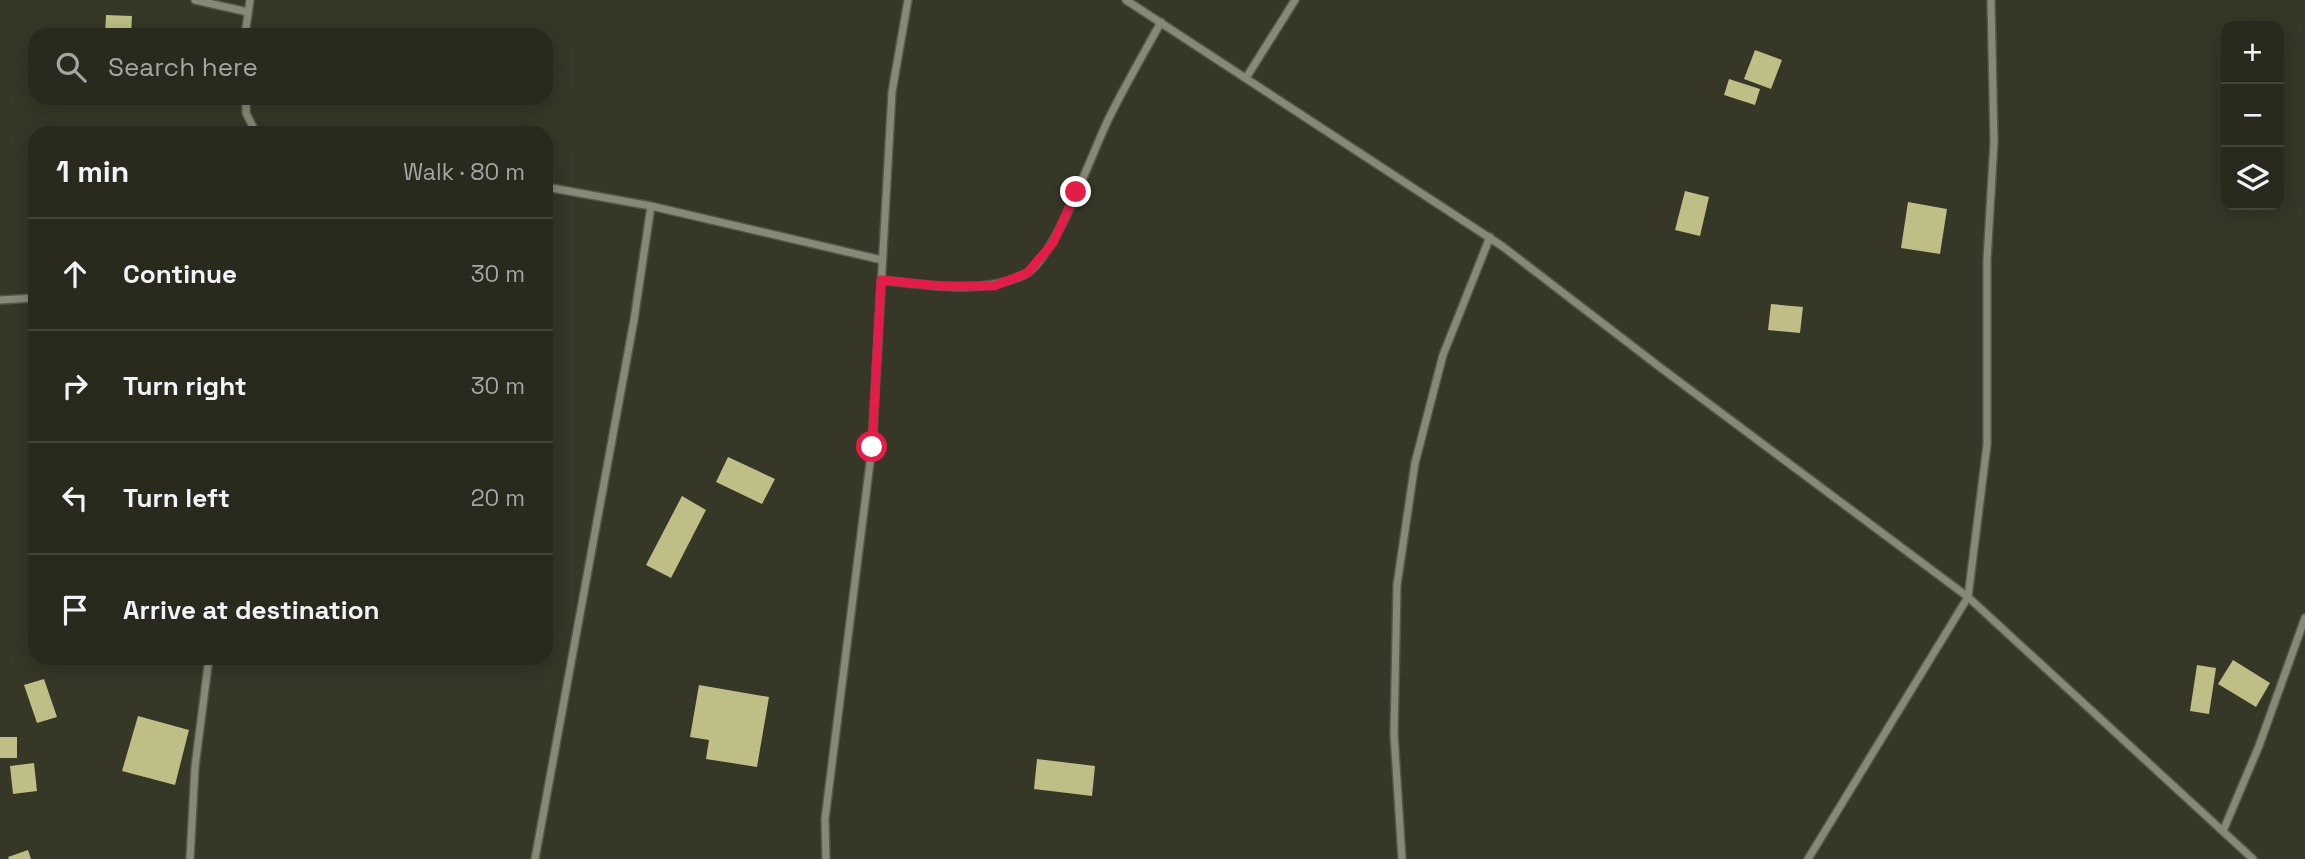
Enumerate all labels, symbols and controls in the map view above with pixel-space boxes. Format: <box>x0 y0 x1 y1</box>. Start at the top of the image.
map controls <box>2221 21 2284 210</box>
button: + <box>2221 21 2284 84</box>
search box <box>28 28 553 105</box>
icon: search <box>52 48 90 86</box>
text: Search here <box>108 50 258 84</box>
button: − <box>2221 84 2284 147</box>
button: layers <box>2221 147 2284 210</box>
text: 1 min <box>56 152 129 191</box>
text: Walk · 80 m <box>403 157 525 187</box>
route end <box>1060 176 1091 207</box>
icon: ahead <box>56 255 94 293</box>
text: Continue <box>123 257 237 291</box>
text: 30 m <box>471 259 525 289</box>
icon: right <box>56 367 94 405</box>
text: Turn right <box>123 369 247 403</box>
text: 30 m <box>471 371 525 401</box>
route start <box>856 431 887 462</box>
icon: left <box>56 479 94 517</box>
text: Turn left <box>123 481 230 515</box>
text: 20 m <box>471 483 525 513</box>
icon: arrive <box>56 591 94 629</box>
text: Arrive at destination <box>123 593 380 627</box>

